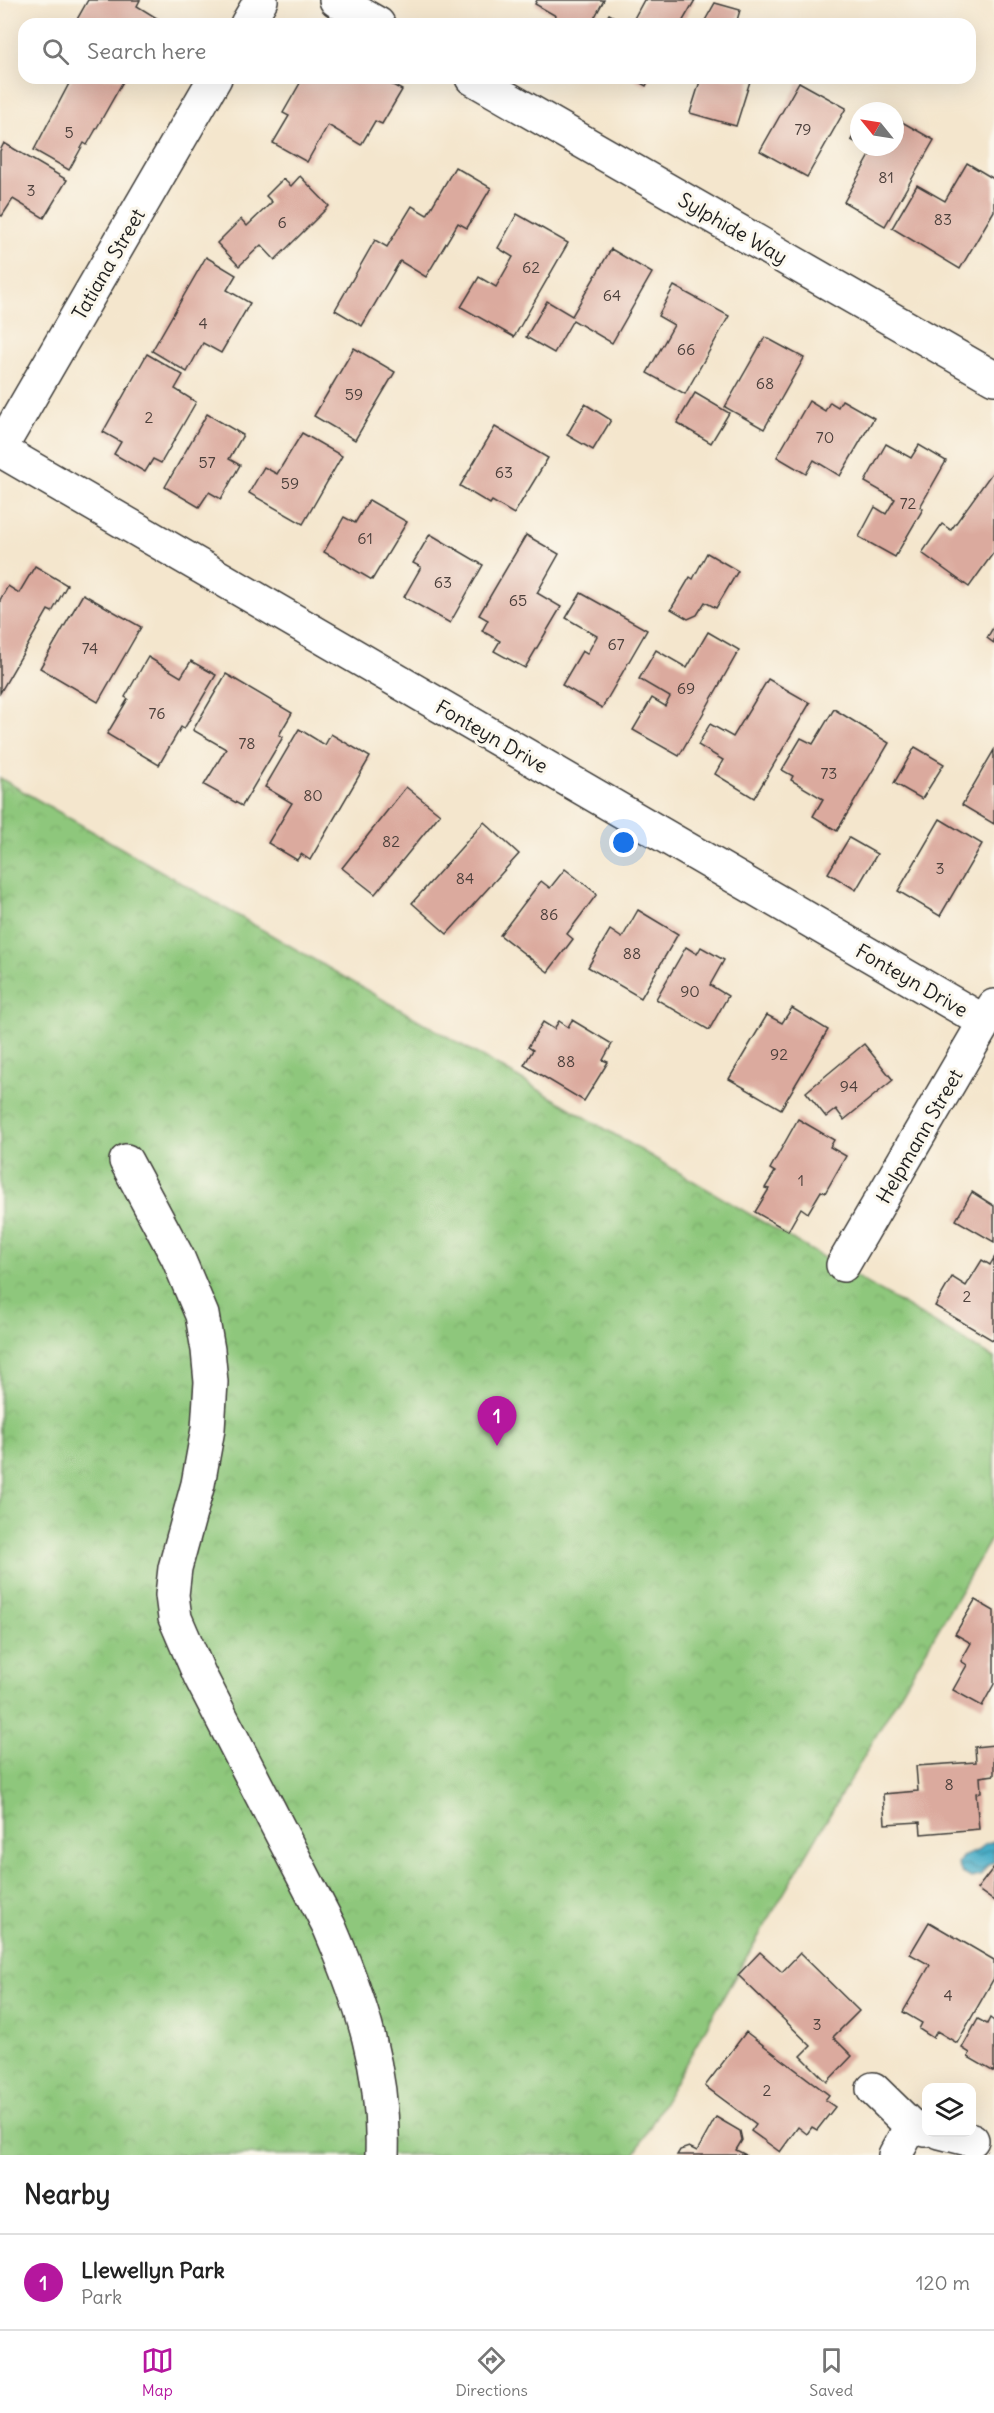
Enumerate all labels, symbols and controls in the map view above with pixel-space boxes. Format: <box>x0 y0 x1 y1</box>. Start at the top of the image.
search box <box>18 18 976 84</box>
icon: search <box>39 35 72 68</box>
text: Search here <box>87 37 206 65</box>
north arrow <box>850 102 904 156</box>
house number: 79 <box>794 119 812 139</box>
house number: 5 <box>64 122 74 142</box>
house number: 81 <box>878 167 894 187</box>
house number: 3 <box>26 180 36 200</box>
street label: Sylphide Way <box>674 187 792 269</box>
street label: Tatiana Street <box>66 204 150 324</box>
house number: 83 <box>934 209 952 229</box>
house number: 6 <box>277 212 287 232</box>
house number: 62 <box>522 257 540 277</box>
house number: 64 <box>603 285 621 305</box>
house number: 4 <box>198 313 208 333</box>
house number: 66 <box>677 339 695 359</box>
house number: 68 <box>756 373 774 393</box>
house number: 59 <box>345 384 363 404</box>
house number: 2 <box>145 407 154 427</box>
house number: 70 <box>816 427 834 447</box>
house number: 57 <box>198 452 216 472</box>
house number: 63 <box>495 462 513 482</box>
house number: 59 <box>281 473 299 493</box>
house number: 72 <box>900 493 917 513</box>
house number: 61 <box>357 528 373 548</box>
house number: 63 <box>434 572 452 592</box>
house number: 65 <box>509 590 527 610</box>
house number: 67 <box>607 634 625 654</box>
house number: 74 <box>82 638 98 658</box>
house number: 69 <box>677 678 695 698</box>
street label: Fonteyn Drive <box>431 694 553 778</box>
house number: 76 <box>149 703 165 723</box>
house number: 78 <box>238 733 256 753</box>
house number: 73 <box>821 763 837 783</box>
house number: 80 <box>303 785 323 805</box>
your location <box>609 828 638 857</box>
house number: 82 <box>382 831 400 851</box>
house number: 3 <box>935 858 945 878</box>
house number: 84 <box>456 868 474 888</box>
house number: 86 <box>540 904 558 924</box>
street label: Fonteyn Drive <box>851 938 973 1022</box>
house number: 88 <box>623 943 641 963</box>
house number: 90 <box>680 981 700 1001</box>
house number: 92 <box>770 1044 788 1064</box>
house number: 88 <box>557 1051 575 1071</box>
street label: Helpmann Street <box>870 1064 968 1208</box>
house number: 94 <box>840 1076 858 1096</box>
house number: 1 <box>798 1170 804 1190</box>
house number: 2 <box>963 1286 972 1306</box>
pin: 1 <box>478 1396 516 1446</box>
house number: 8 <box>944 1774 954 1794</box>
house number: 4 <box>943 1985 953 2005</box>
house number: 3 <box>812 2014 822 2034</box>
house number: 2 <box>763 2080 772 2100</box>
map controls <box>922 2083 976 2137</box>
button: layers <box>922 2083 976 2137</box>
text: Nearby <box>24 2178 110 2211</box>
text: Llewellyn Park <box>81 2256 225 2284</box>
text: 1 <box>40 2270 47 2295</box>
text: 120 m <box>916 2270 970 2295</box>
text: Park <box>81 2284 122 2309</box>
tab: Map <box>141 2344 174 2400</box>
tab: Directions <box>455 2344 528 2400</box>
tab: Saved <box>809 2344 853 2400</box>

